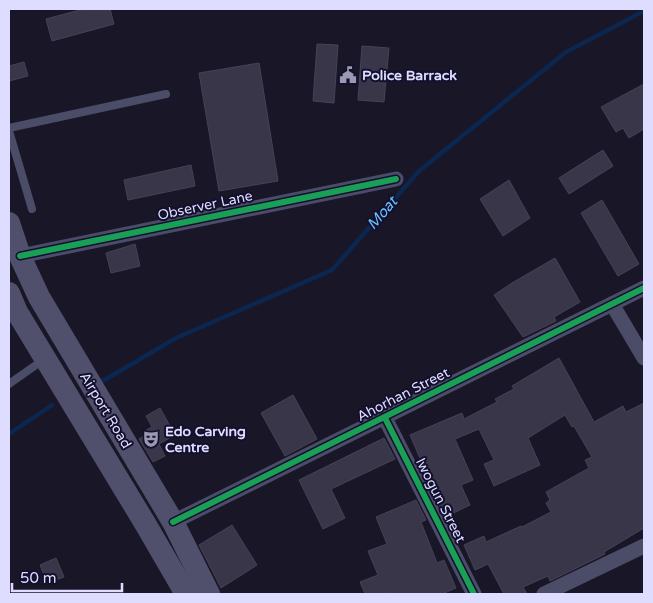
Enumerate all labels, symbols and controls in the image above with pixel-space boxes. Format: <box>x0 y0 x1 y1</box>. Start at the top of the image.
public building icon: Police Barrack <box>338 65 358 85</box>
place label: Police Barrack <box>362 67 457 84</box>
street label: Observer Lane <box>156 187 254 224</box>
water label: Moat <box>363 191 403 233</box>
street label: Ahorhan Street <box>354 364 453 425</box>
street label: Airport Road <box>76 369 135 452</box>
place label: Edo Carving Centre <box>165 423 246 456</box>
theatre icon: Edo Carving Centre <box>141 429 161 449</box>
street label: Iwogun Street <box>412 455 470 546</box>
scale bar <box>12 560 122 592</box>
text: 50 m <box>20 569 57 587</box>

